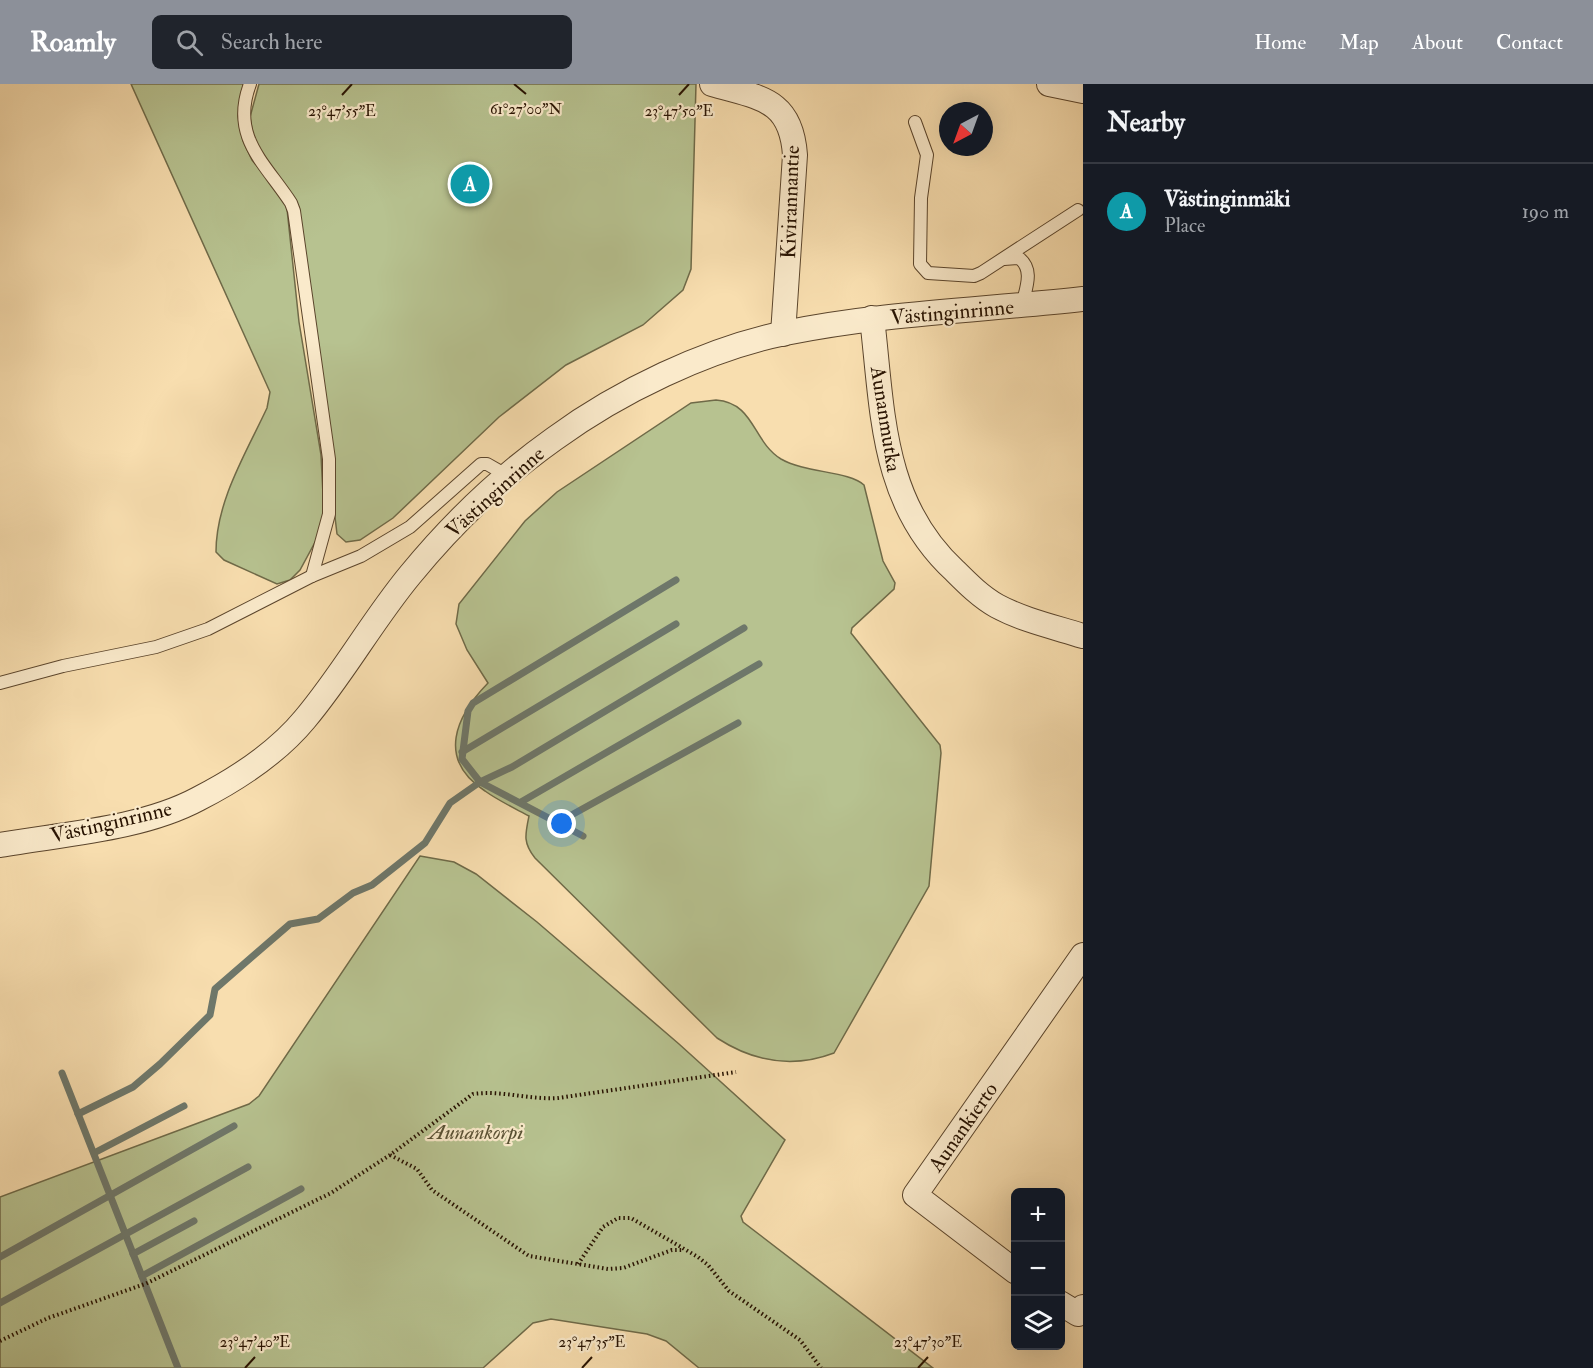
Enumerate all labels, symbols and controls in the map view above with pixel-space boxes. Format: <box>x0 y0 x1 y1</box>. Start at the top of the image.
search box <box>152 15 572 69</box>
text: Roamly <box>30 25 116 60</box>
icon: search <box>173 26 206 59</box>
text: Search here <box>221 28 323 56</box>
text: Home <box>1254 29 1306 56</box>
text: Map <box>1339 29 1379 56</box>
text: About <box>1412 29 1463 56</box>
text: Contact <box>1496 29 1563 56</box>
text: 61°27'00"N <box>490 100 562 119</box>
text: 23°47'55"E <box>308 102 376 121</box>
text: 23°47'50"E <box>645 102 714 121</box>
north arrow <box>939 102 993 156</box>
text: Nearby <box>1107 107 1185 139</box>
street label: Kivirannantie <box>775 145 806 259</box>
pin: A <box>450 162 490 206</box>
text: Västinginmäki <box>1164 185 1290 213</box>
text: A <box>1120 199 1133 224</box>
text: 190 m <box>1522 199 1569 224</box>
text: Place <box>1164 213 1205 238</box>
street label: Västinginrinne <box>889 294 1015 331</box>
street label: Aunanmutka <box>864 363 907 474</box>
street label: Västinginrinne <box>440 441 551 544</box>
street label: Västinginrinne <box>48 795 175 850</box>
your location <box>547 809 576 838</box>
street label: Aunankierto <box>922 1077 1004 1178</box>
park label: Aunankorpi <box>427 1119 523 1146</box>
map controls <box>1011 1188 1065 1350</box>
button: + <box>1011 1188 1065 1242</box>
button: − <box>1011 1242 1065 1296</box>
button: layers <box>1011 1296 1065 1350</box>
text: 23°47'40"E <box>220 1333 290 1352</box>
text: 23°47'35"E <box>559 1333 626 1352</box>
text: 23°47'30"E <box>894 1333 962 1352</box>

